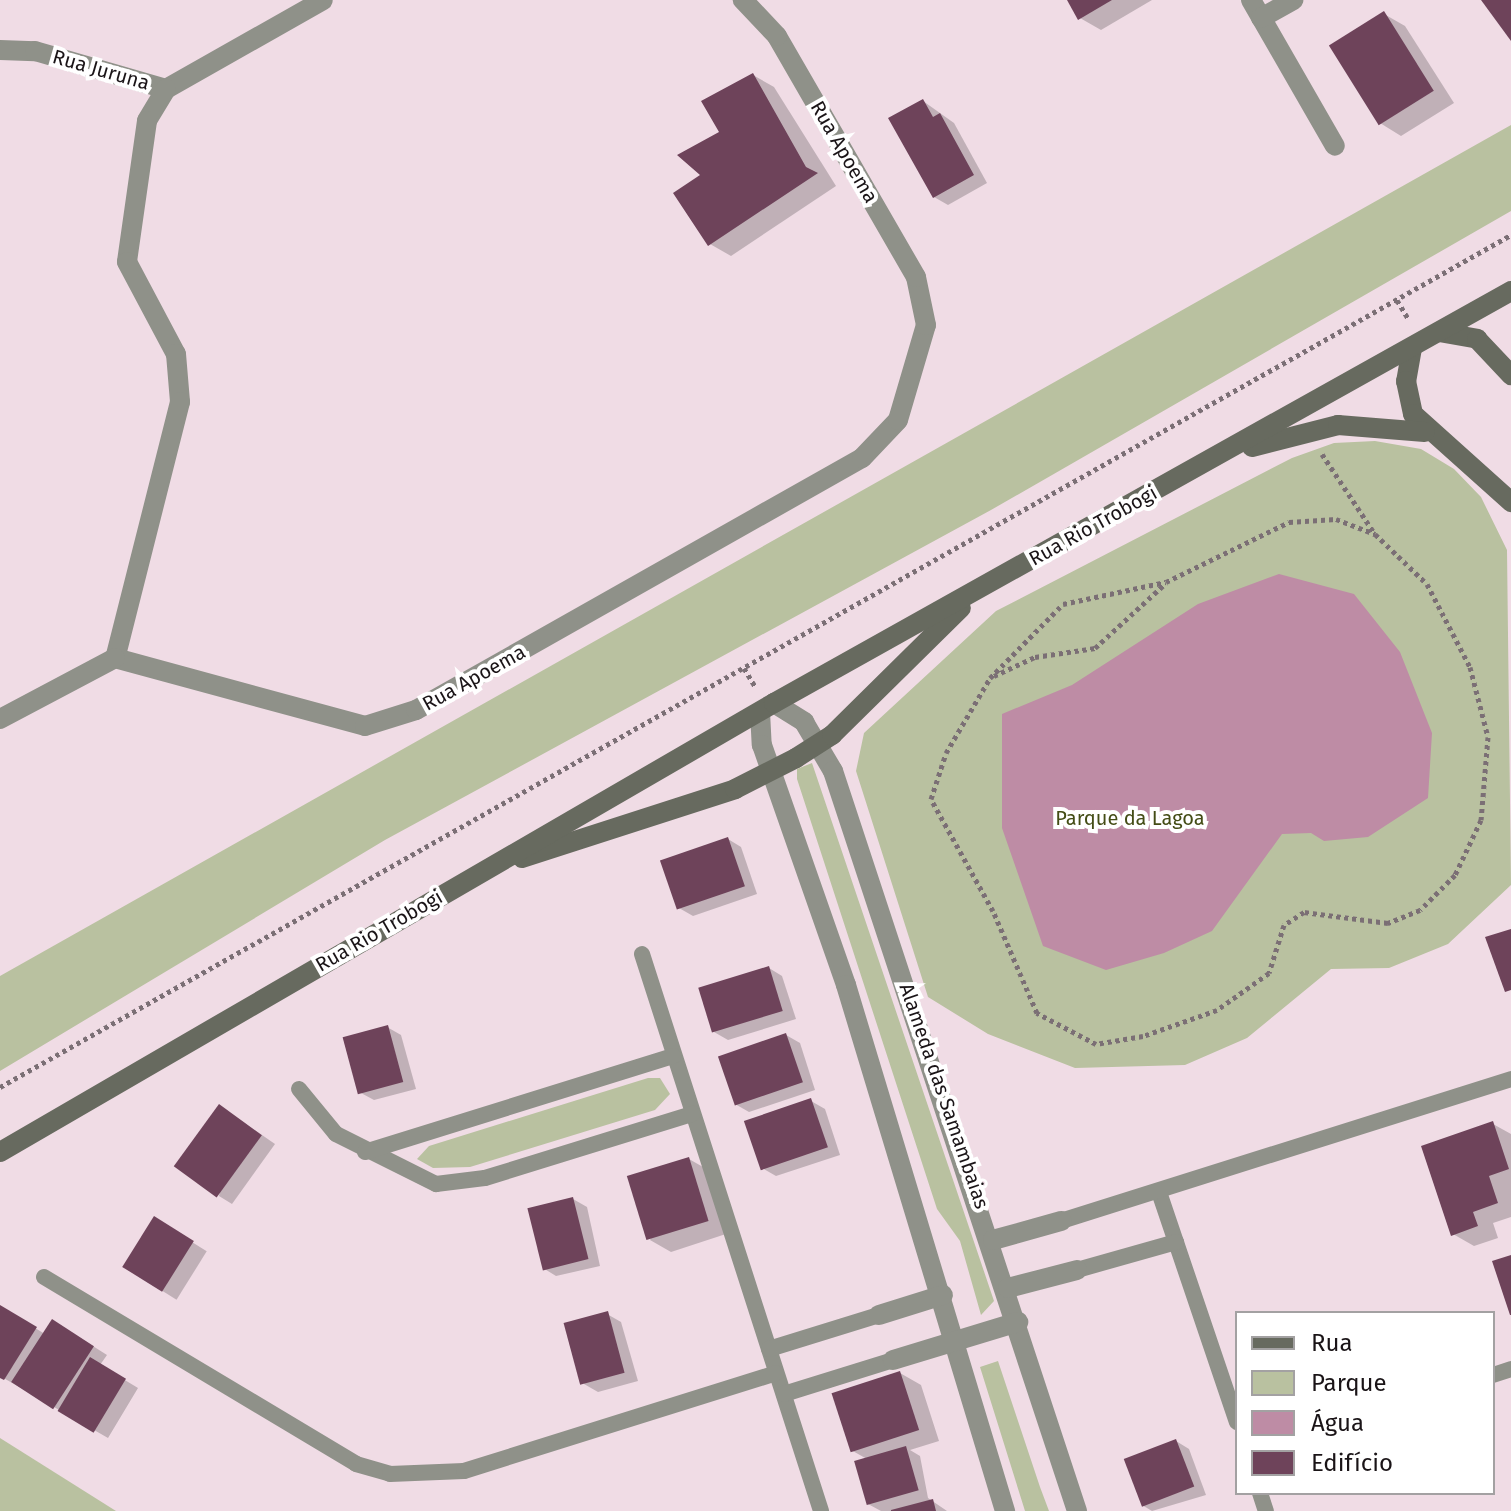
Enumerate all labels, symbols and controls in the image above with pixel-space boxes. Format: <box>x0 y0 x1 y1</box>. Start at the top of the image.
street label: Rua Juruna <box>50 45 152 95</box>
street label: Rua Apoema <box>805 97 883 207</box>
street label: Rua Rio Trobogi <box>1025 481 1161 571</box>
street label: Rua Apoema <box>418 640 530 716</box>
park label: Parque da Lagoa <box>1055 806 1205 830</box>
street label: Rua Rio Trobogi <box>311 885 447 977</box>
street label: Alameda das Samambaias <box>894 980 994 1212</box>
legend <box>1235 1311 1495 1495</box>
text: Rua <box>1311 1329 1353 1357</box>
text: Parque <box>1311 1369 1387 1397</box>
text: Água <box>1311 1409 1364 1437</box>
text: Edifício <box>1311 1449 1393 1477</box>

